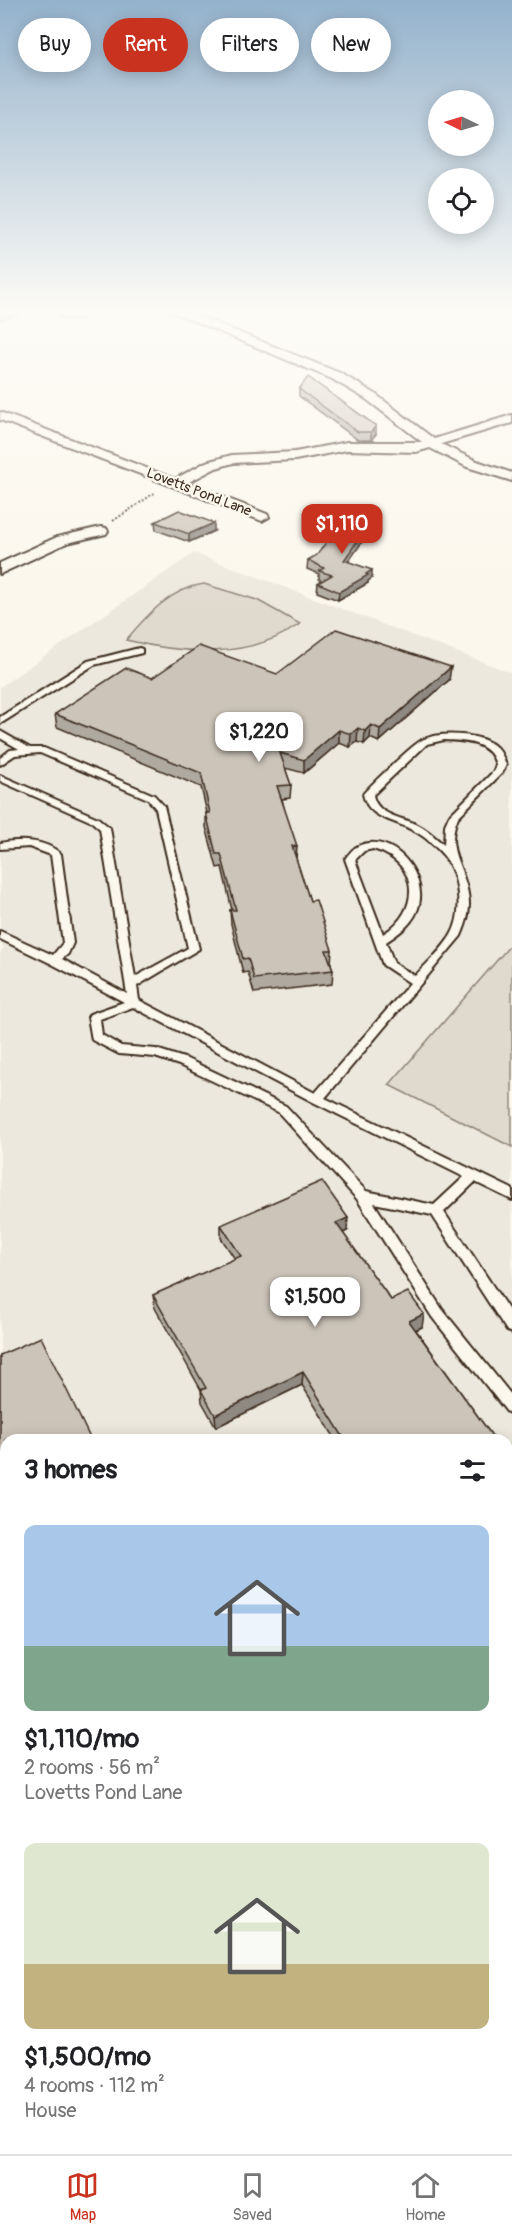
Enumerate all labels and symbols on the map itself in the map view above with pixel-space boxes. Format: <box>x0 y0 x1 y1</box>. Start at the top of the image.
north arrow <box>428 90 494 156</box>
street label: Lovetts Pond Lane <box>144 464 254 520</box>
pin: $1,110 <box>293 504 391 555</box>
pin: $1,220 <box>210 712 308 763</box>
pin: $1,500 <box>266 1277 364 1328</box>

